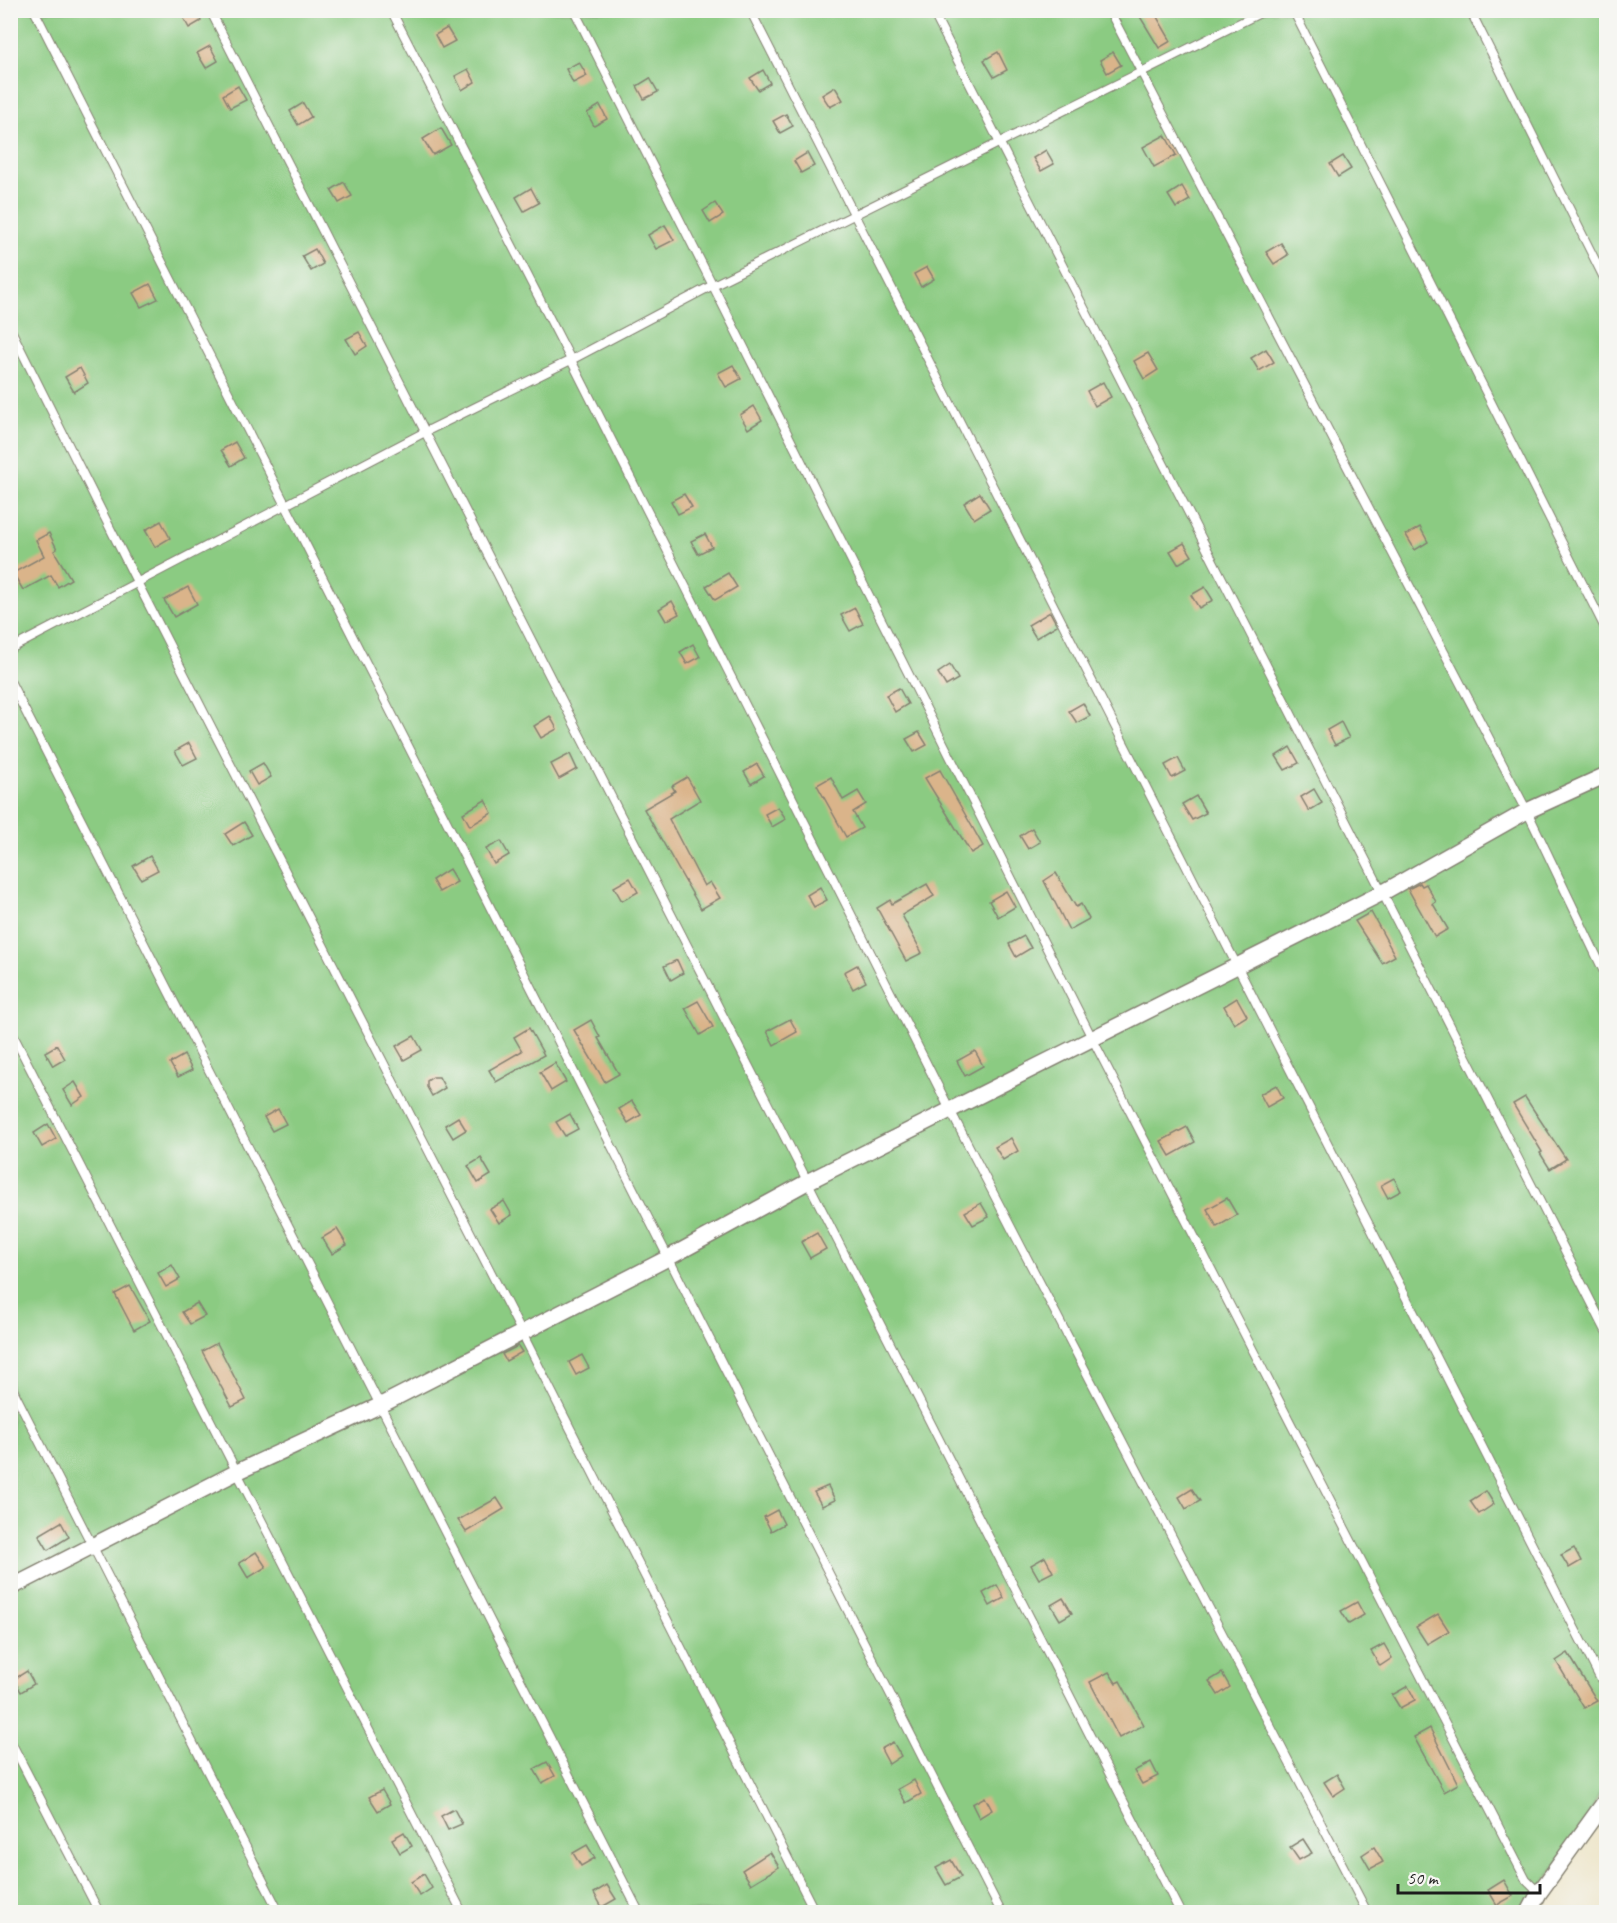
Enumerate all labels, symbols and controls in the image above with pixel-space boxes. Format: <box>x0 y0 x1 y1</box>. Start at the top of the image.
scale bar <box>1398 1857 1540 1895</box>
text: 50 m <box>1407 1867 1440 1889</box>

